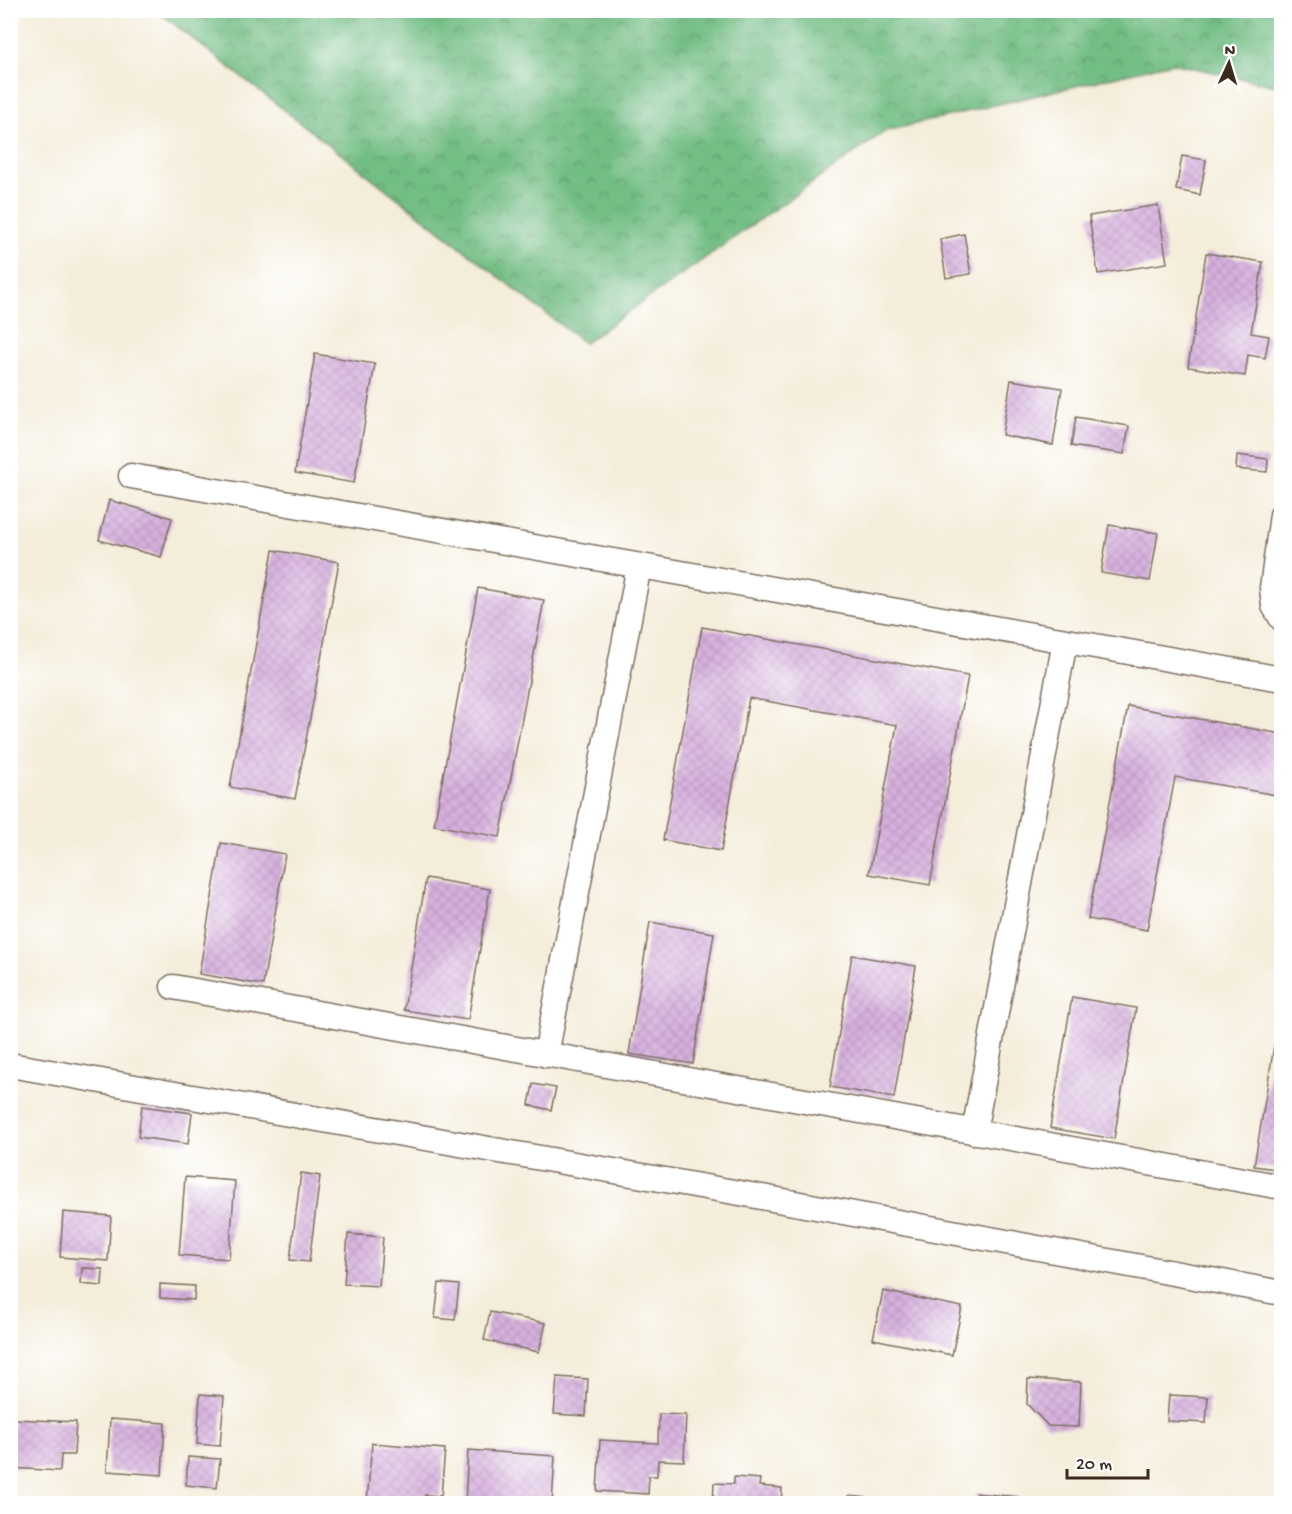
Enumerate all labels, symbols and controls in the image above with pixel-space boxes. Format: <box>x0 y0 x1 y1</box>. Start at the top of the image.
north arrow <box>1199 33 1259 93</box>
text: N <box>1224 42 1236 61</box>
scale bar <box>1067 1442 1148 1480</box>
text: 20 m <box>1076 1455 1112 1476</box>

